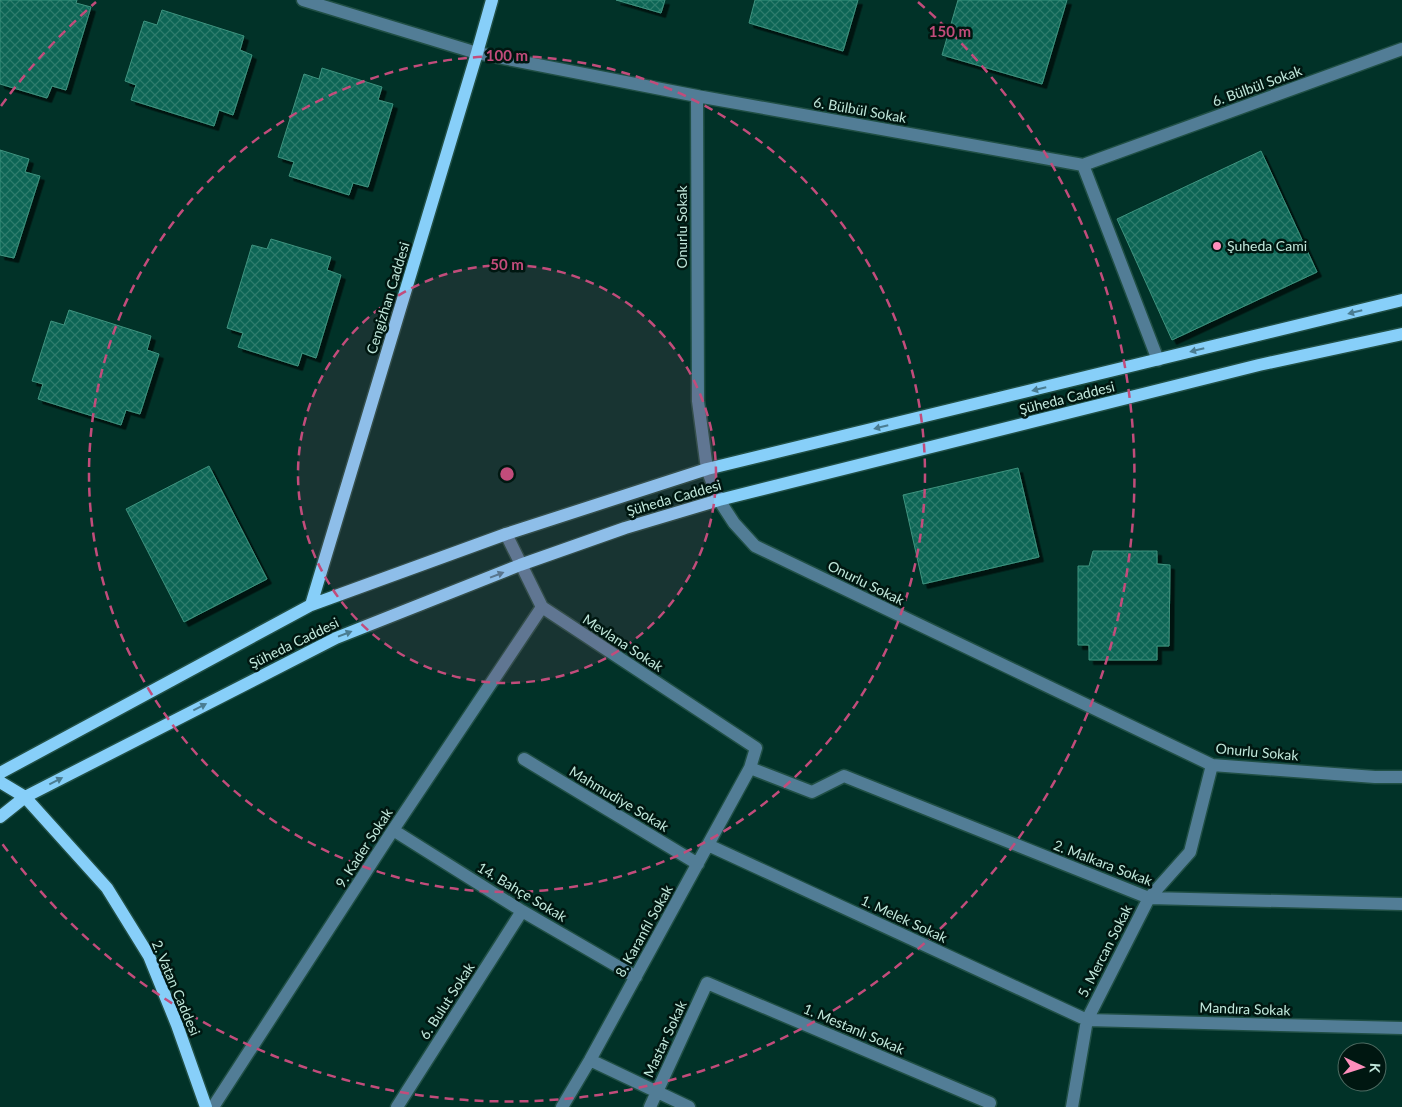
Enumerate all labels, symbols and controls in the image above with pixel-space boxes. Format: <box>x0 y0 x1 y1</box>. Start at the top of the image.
text: 150 m <box>929 22 971 40</box>
text: 100 m <box>486 46 528 64</box>
street label: 6. Bülbül Sokak <box>1210 61 1305 110</box>
street label: 6. Bülbül Sokak <box>812 93 909 126</box>
street label: Onurlu Sokak <box>673 185 690 269</box>
place label: Şuheda Cami <box>1227 237 1307 254</box>
street label: Cengizhan Caddesi <box>362 240 413 356</box>
marker: Şuheda Cami <box>1211 240 1223 252</box>
text: 50 m <box>490 255 524 273</box>
one-way arrow <box>1347 308 1362 316</box>
one-way arrow <box>1189 346 1204 354</box>
street label: Şüheda Caddesi <box>1017 377 1116 418</box>
one-way arrow <box>1031 385 1046 393</box>
one-way arrow <box>873 423 888 431</box>
centre of rings <box>498 465 516 483</box>
street label: Şüheda Caddesi <box>625 476 723 519</box>
street label: Onurlu Sokak <box>825 557 908 609</box>
one-way arrow <box>489 570 504 578</box>
street label: Mevlana Sokak <box>580 610 667 675</box>
street label: Şüheda Caddesi <box>246 614 341 672</box>
one-way arrow <box>338 630 353 638</box>
one-way arrow <box>193 703 208 711</box>
street label: Onurlu Sokak <box>1215 739 1300 764</box>
street label: Mahmudiye Sokak <box>567 762 673 835</box>
one-way arrow <box>49 777 63 785</box>
street label: 9. Kader Sokak <box>332 804 396 891</box>
street label: 2. Malkara Sokak <box>1051 836 1156 889</box>
street label: 14. Bahçe Sokak <box>475 858 571 925</box>
street label: 8. Karanfil Sokak <box>611 881 676 980</box>
street label: 1. Melek Sokak <box>858 891 951 946</box>
street label: 5. Mercan Sokak <box>1074 901 1136 1000</box>
street label: 2. Vatan Caddesi <box>149 938 204 1038</box>
street label: 6. Bulut Sokak <box>415 958 478 1042</box>
street label: Mastar Sokak <box>639 997 690 1080</box>
street label: Mandıra Sokak <box>1199 998 1292 1019</box>
street label: 1. Mestanlı Sokak <box>801 1000 908 1058</box>
north arrow <box>1337 1042 1387 1092</box>
text: K <box>1367 1063 1384 1074</box>

